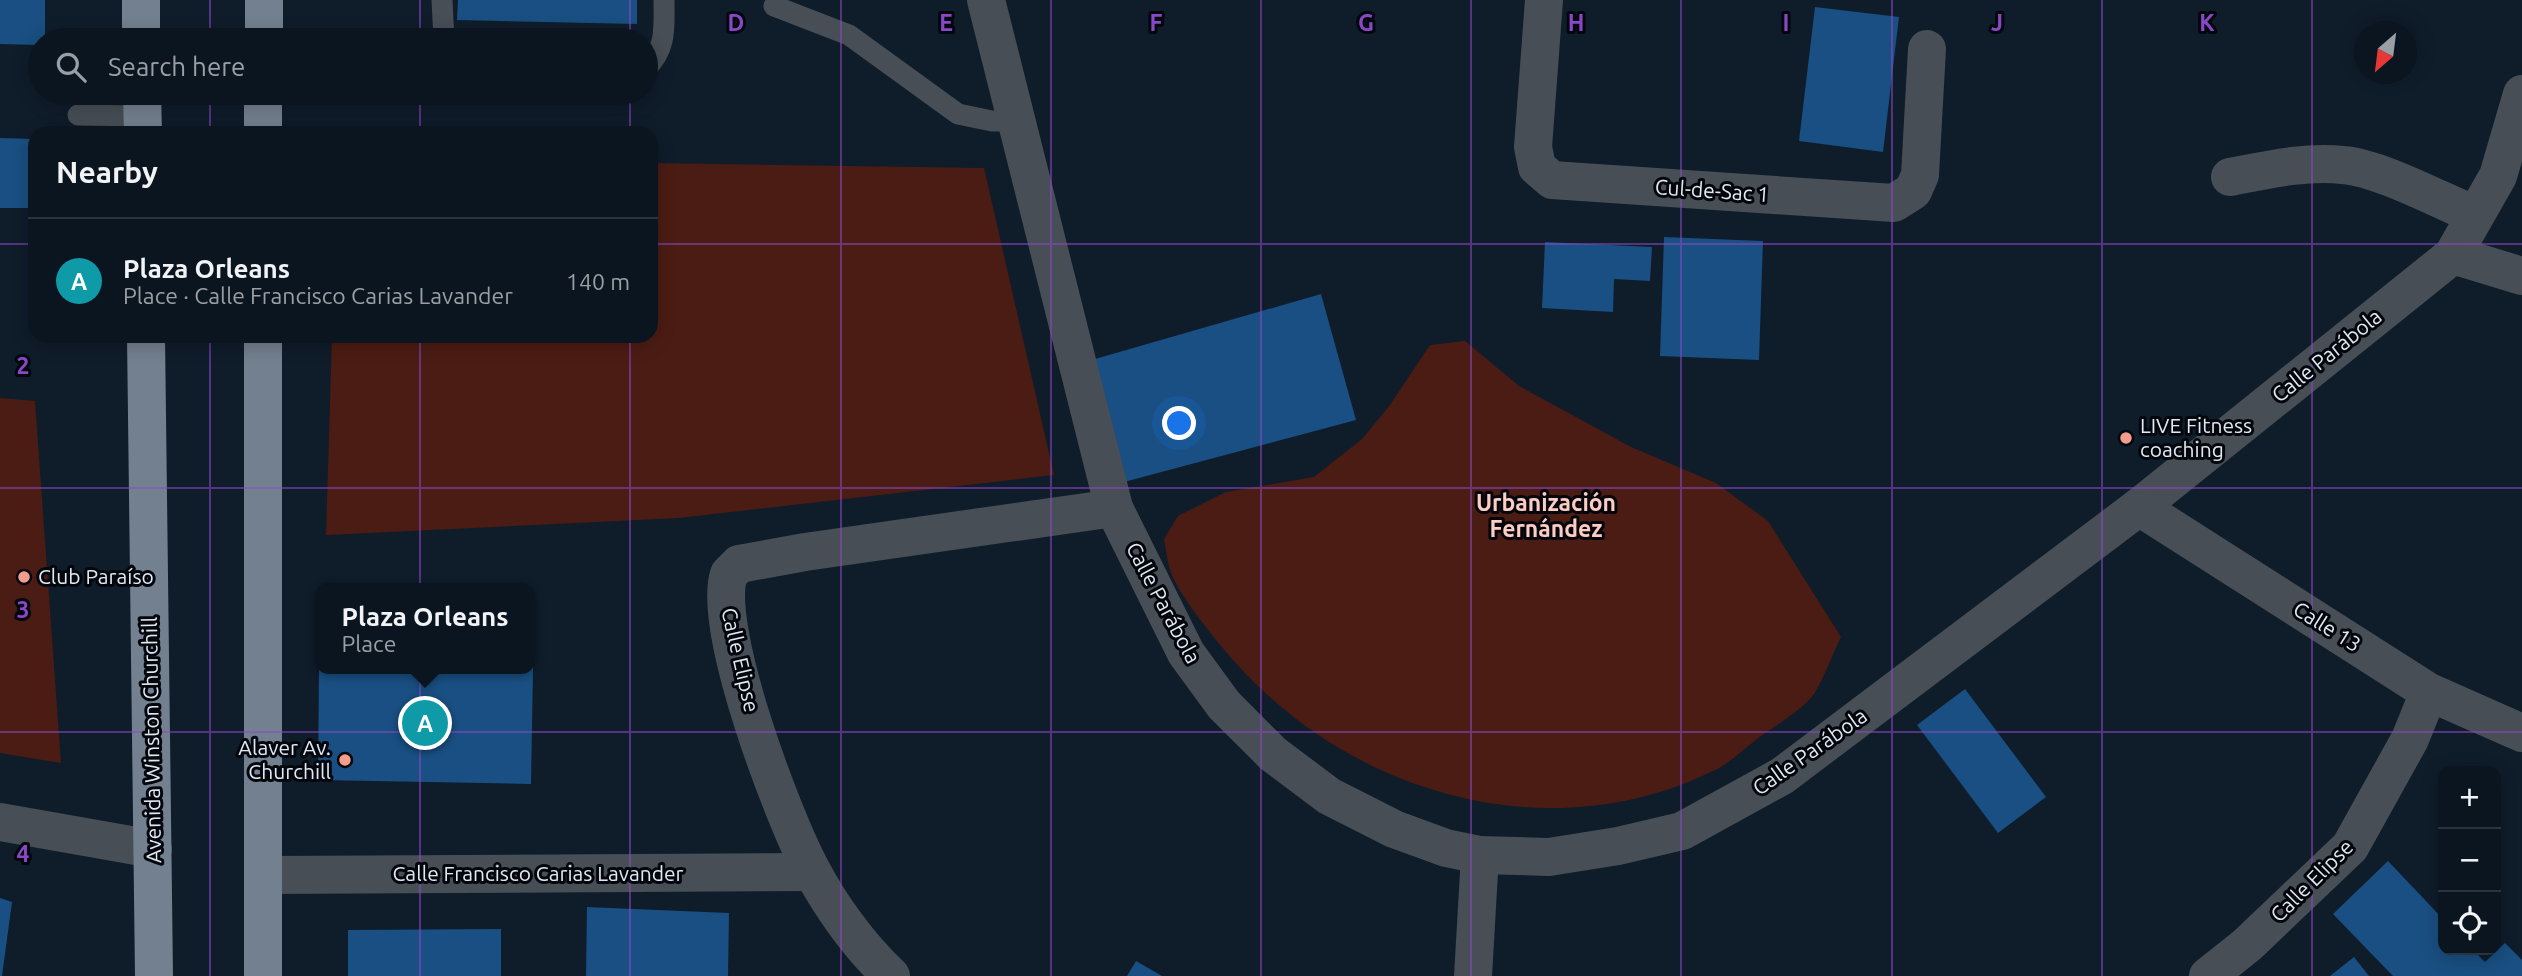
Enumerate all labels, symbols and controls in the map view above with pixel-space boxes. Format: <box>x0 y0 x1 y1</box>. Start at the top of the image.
text: D <box>728 10 744 35</box>
text: E <box>939 10 953 35</box>
text: F <box>1150 10 1163 35</box>
text: G <box>1358 10 1374 35</box>
text: H <box>1568 10 1584 35</box>
text: I <box>1783 10 1789 35</box>
text: J <box>1991 10 2003 35</box>
text: K <box>2199 10 2215 35</box>
north arrow <box>2354 21 2417 84</box>
search box <box>28 28 658 105</box>
icon: search <box>52 48 90 86</box>
text: Search here <box>108 52 245 81</box>
text: Nearby <box>56 155 158 189</box>
street label: Cul-de-Sac 1 <box>1654 174 1770 206</box>
text: Plaza Orleans <box>123 254 290 283</box>
text: A <box>71 269 87 294</box>
text: 140 m <box>566 269 630 294</box>
text: Place · Calle Francisco Carias Lavander <box>123 283 513 308</box>
street label: Calle Parábola <box>2267 304 2386 407</box>
text: 2 <box>17 353 29 378</box>
your location <box>1162 406 1196 440</box>
place label: LIVE Fitness coaching <box>2140 413 2252 461</box>
marker: LIVE Fitness coaching <box>2118 430 2134 446</box>
district label: Urbanización Fernández <box>1476 490 1616 541</box>
street label: Calle Parábola <box>1122 538 1206 667</box>
place label: Club Paraíso <box>38 564 154 588</box>
marker: Club Paraíso <box>16 569 32 585</box>
popup <box>315 583 535 674</box>
street label: Calle 13 <box>2289 596 2366 656</box>
text: 3 <box>17 597 29 622</box>
text: Plaza Orleans <box>341 602 509 631</box>
street label: Calle Elipse <box>717 605 765 714</box>
street label: Avenida Winston Churchill <box>137 617 165 863</box>
text: Place <box>341 631 396 656</box>
pin: A <box>402 697 448 749</box>
street label: Calle Parábola <box>1748 703 1871 799</box>
place label: Alaver Av. Churchill <box>238 735 331 783</box>
marker: Alaver Av. Churchill <box>337 752 353 768</box>
map controls <box>2438 766 2501 955</box>
button: + <box>2438 766 2501 829</box>
button: − <box>2438 829 2501 892</box>
street label: Calle Elipse <box>2265 834 2357 926</box>
text: 4 <box>17 841 30 866</box>
street label: Calle Francisco Carias Lavander <box>392 861 684 885</box>
button: locate <box>2438 892 2501 955</box>

